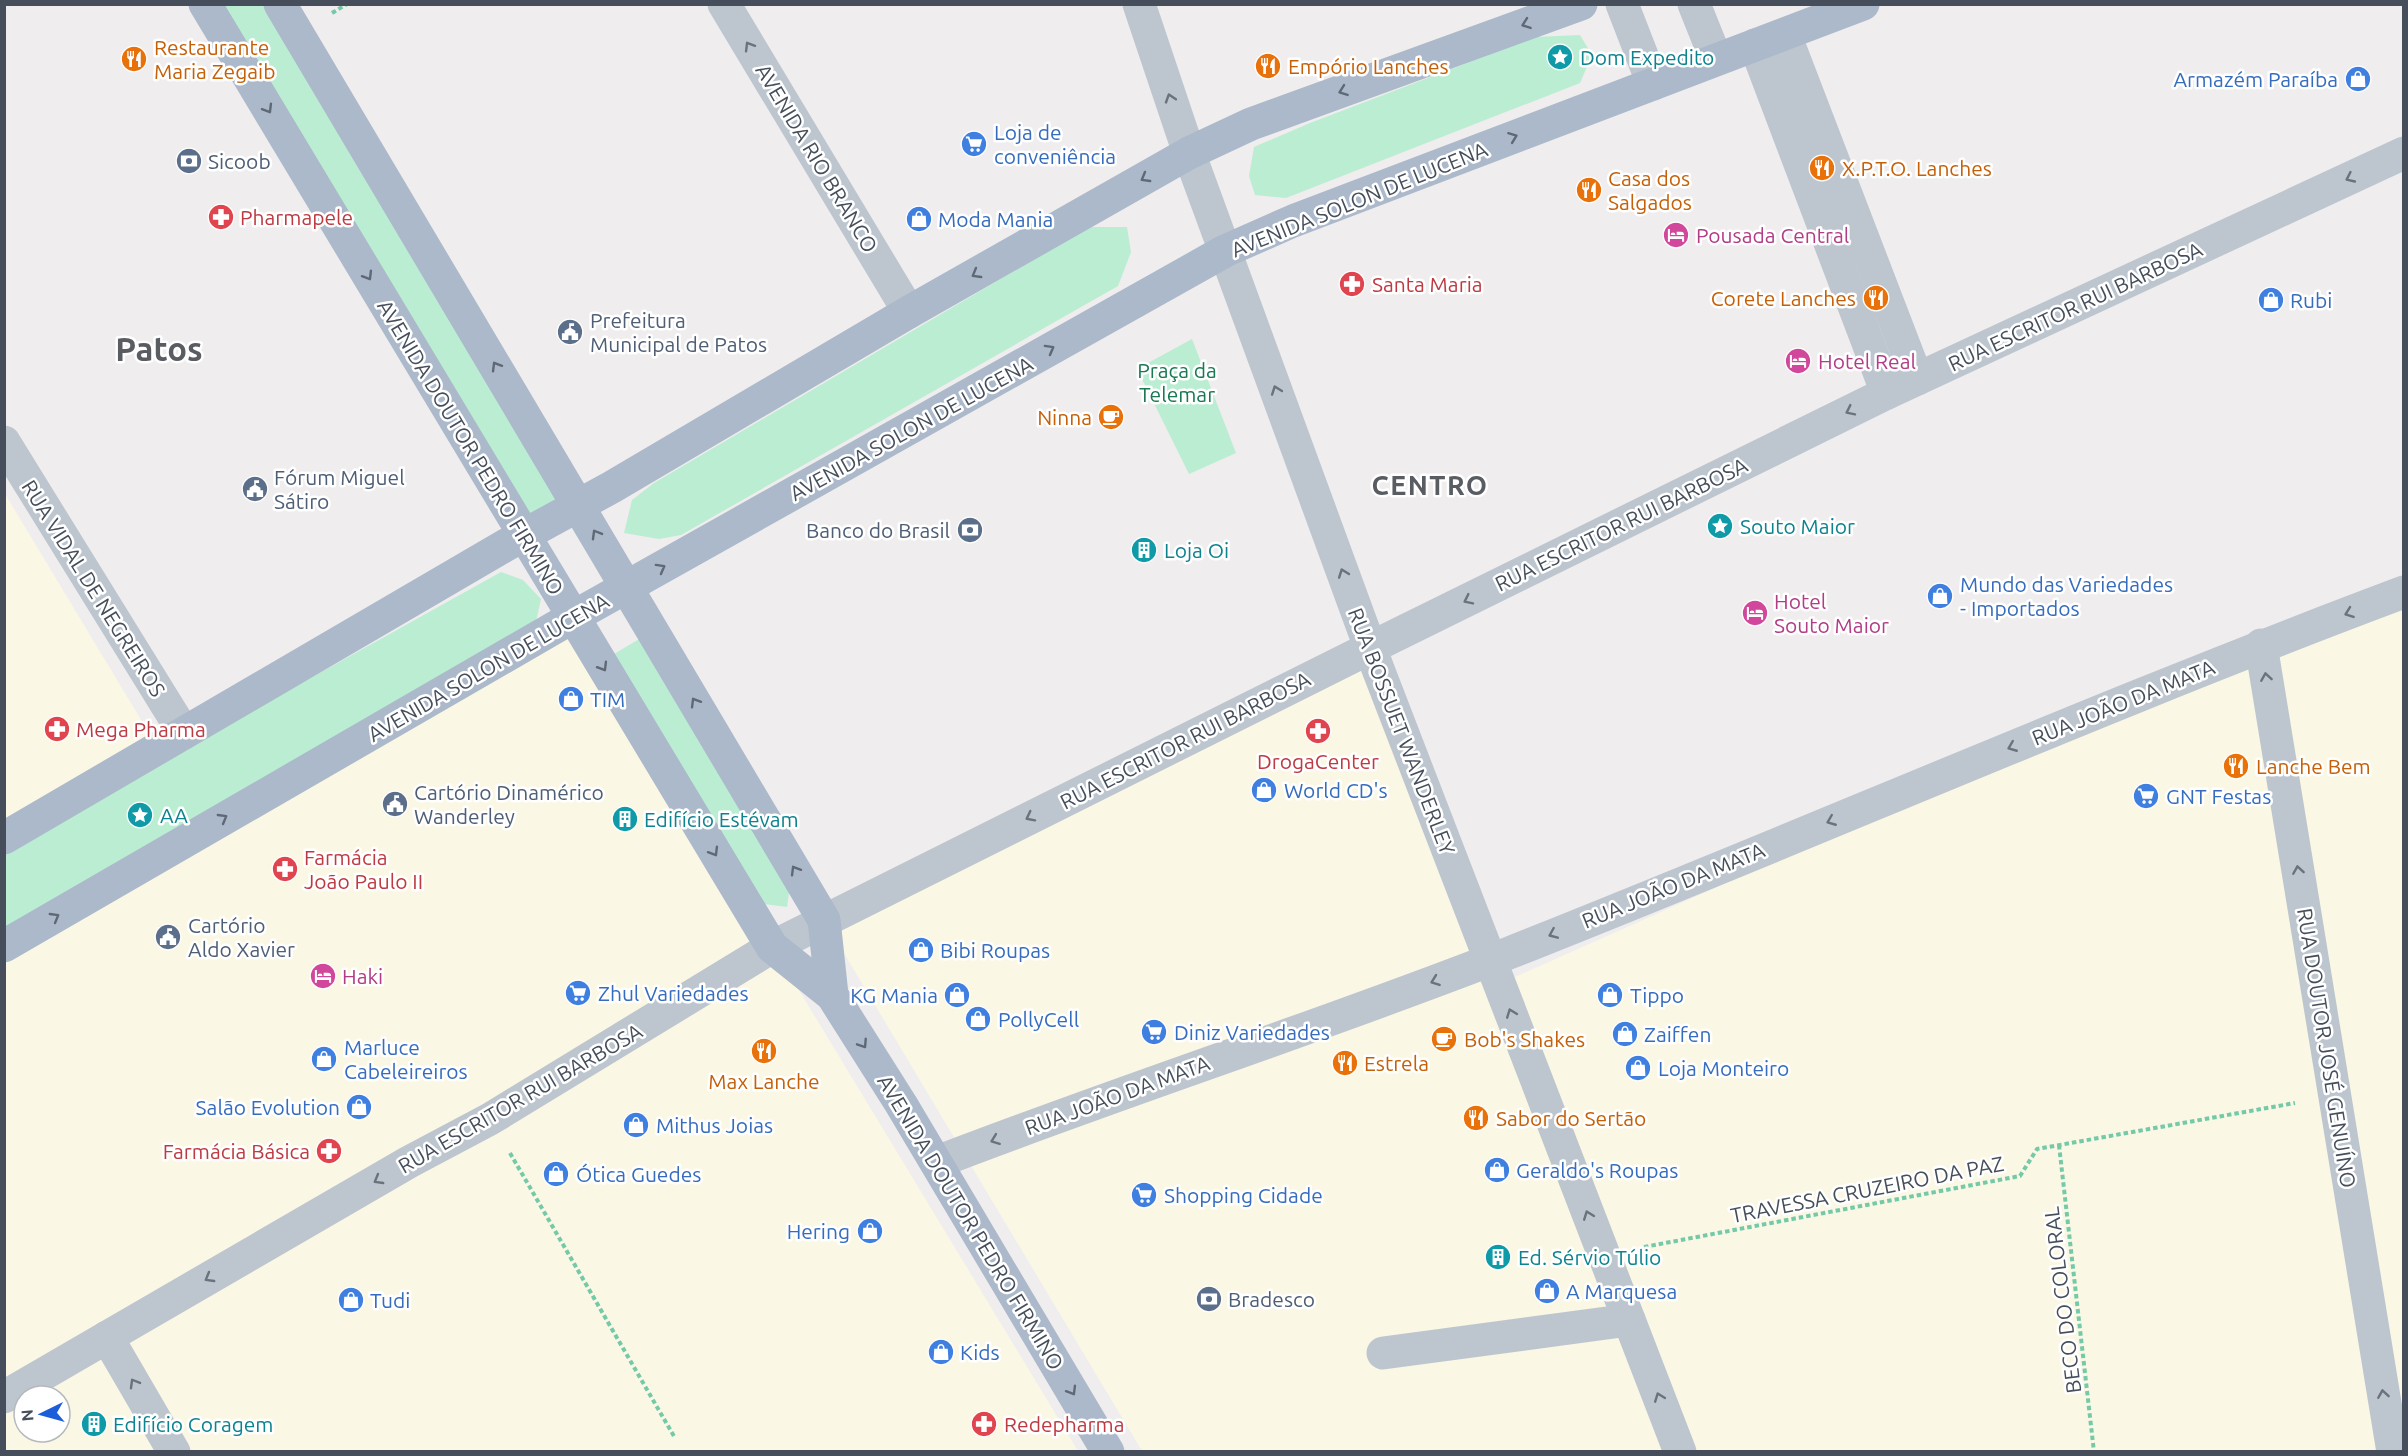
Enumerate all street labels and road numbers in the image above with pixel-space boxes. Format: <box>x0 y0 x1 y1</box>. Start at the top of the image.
street label: AVENIDA RIO BRANCO <box>751 60 883 256</box>
street label: AVENIDA SOLON DE LUCENA <box>1227 136 1491 261</box>
street label: RUA ESCRITOR RUI BARBOSA <box>1944 236 2206 376</box>
street label: AVENIDA DOUTOR PEDRO FIRMINO <box>373 295 569 599</box>
street label: AVENIDA SOLON DE LUCENA <box>785 351 1037 505</box>
street label: RUA ESCRITOR RUI BARBOSA <box>1491 452 1751 596</box>
street label: RUA VIDAL DE NEGREIROS <box>17 475 171 701</box>
street label: AVENIDA SOLON DE LUCENA <box>363 588 613 746</box>
street label: RUA BOSSUET WANDERLEY <box>1344 604 1460 858</box>
street label: RUA JOÃO DA MATA <box>2028 654 2218 750</box>
street label: RUA ESCRITOR RUI BARBOSA <box>1056 666 1314 814</box>
street label: RUA JOÃO DA MATA <box>1578 837 1768 933</box>
street label: RUA DOUTOR JOSÉ GENUÍNO <box>2293 906 2361 1190</box>
street label: RUA ESCRITOR RUI BARBOSA <box>394 1018 646 1178</box>
street label: RUA JOÃO DA MATA <box>1021 1050 1213 1140</box>
street label: AVENIDA DOUTOR PEDRO FIRMINO <box>873 1070 1069 1374</box>
street label: TRAVESSA CRUZEIRO DA PAZ <box>1728 1151 2006 1227</box>
street label: BECO DO COLORAL <box>2039 1205 2085 1395</box>

